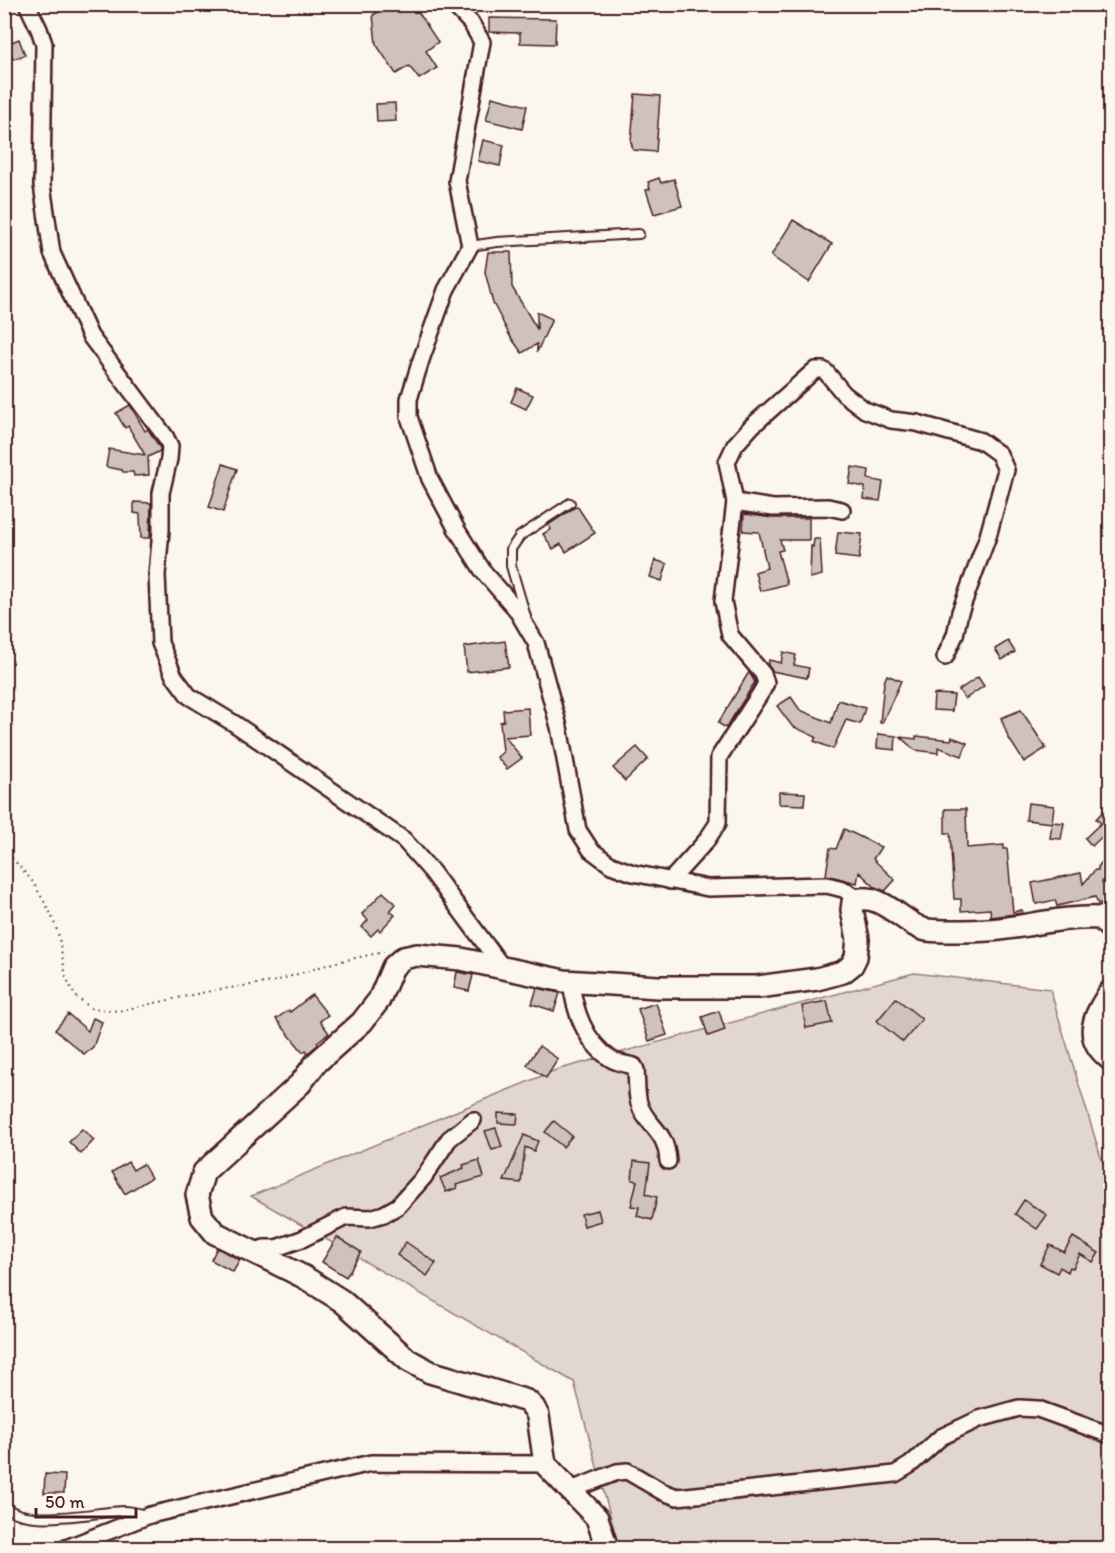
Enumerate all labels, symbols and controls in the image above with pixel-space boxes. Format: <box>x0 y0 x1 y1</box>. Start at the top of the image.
scale bar <box>36 1481 136 1519</box>
text: 50 m <box>45 1491 85 1513</box>

